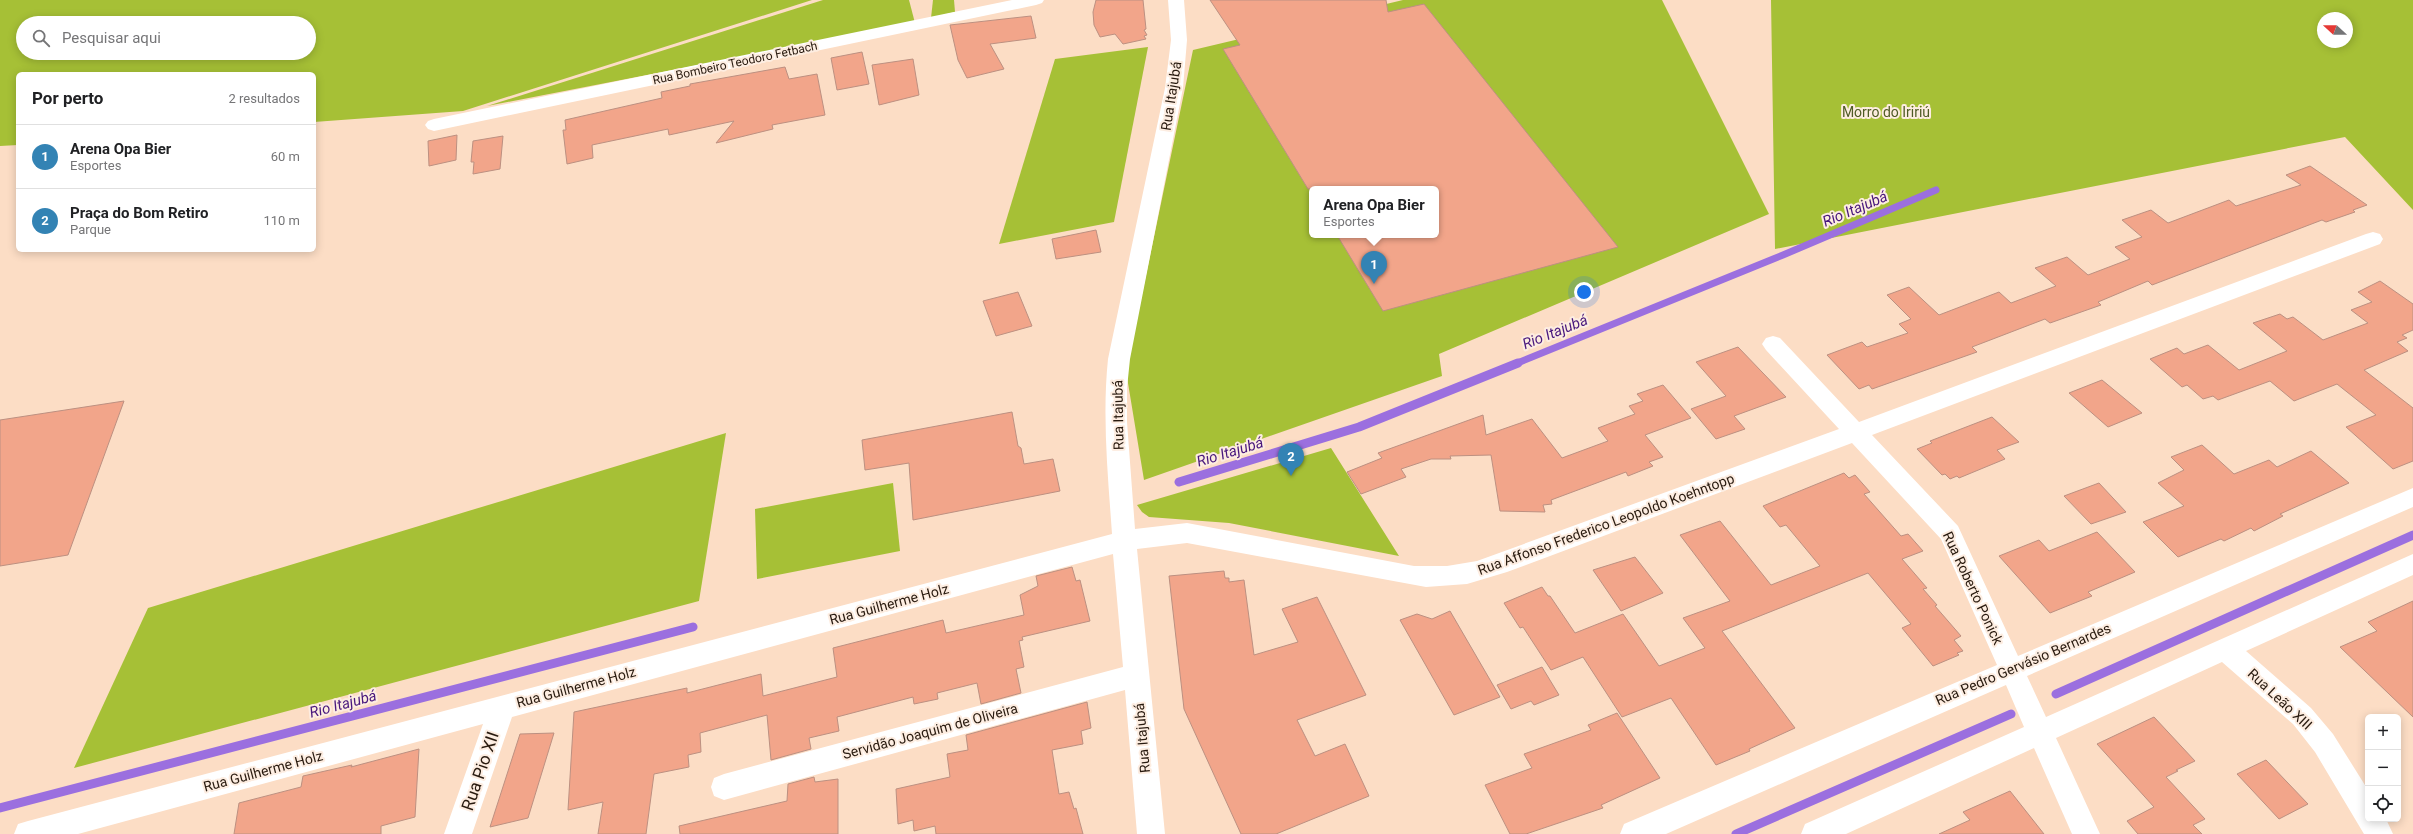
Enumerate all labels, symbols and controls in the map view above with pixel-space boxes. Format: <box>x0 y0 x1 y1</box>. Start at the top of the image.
north arrow <box>2317 12 2353 48</box>
search box <box>16 16 316 60</box>
icon: search <box>30 27 52 49</box>
text: Pesquisar aqui <box>62 29 161 47</box>
street label: Rua Bombeiro Teodoro Fetbach <box>651 39 819 87</box>
street label: Rua Itajubá <box>1158 60 1184 132</box>
text: Por perto <box>32 88 103 108</box>
text: 2 resultados <box>228 91 300 106</box>
park label: Morro do Iririú <box>1842 104 1930 120</box>
text: Arena Opa Bier <box>70 140 171 158</box>
text: 1 <box>41 149 49 164</box>
text: 60 m <box>271 149 300 164</box>
text: Esportes <box>70 158 121 173</box>
popup <box>1309 186 1439 238</box>
water label: Rio Itajubá <box>1820 187 1890 231</box>
text: Arena Opa Bier <box>1323 196 1425 214</box>
text: Praça do Bom Retiro <box>70 204 208 222</box>
text: 2 <box>41 213 49 228</box>
text: 110 m <box>263 213 300 228</box>
text: Esportes <box>1323 214 1375 229</box>
text: Parque <box>70 222 111 237</box>
pin: 1 <box>1361 251 1387 284</box>
your location <box>1574 282 1594 302</box>
water label: Rio Itajubá <box>1520 311 1590 353</box>
street label: Rua Itajubá <box>1109 380 1127 450</box>
water label: Rio Itajubá <box>1195 433 1266 471</box>
pin: 2 <box>1278 443 1304 476</box>
street label: Rua Affonso Frederico Leopoldo Koehntopp <box>1476 470 1737 578</box>
street label: Rua Roberto Ponick <box>1940 529 2007 648</box>
street label: Rua Guilherme Holz <box>828 580 950 628</box>
street label: Rua Pedro Gervásio Bernardes <box>1933 620 2113 708</box>
street label: Rua Guilherme Holz <box>515 663 637 711</box>
street label: Rua Leão XIII <box>2245 665 2315 733</box>
water label: Rio Itajubá <box>307 686 379 722</box>
street label: Servidão Joaquim de Oliveira <box>841 700 1019 762</box>
street label: Rua Itajubá <box>1131 702 1153 774</box>
map controls <box>2365 714 2401 822</box>
button: + <box>2365 714 2401 750</box>
street label: Rua Pio XII <box>457 729 503 813</box>
street label: Rua Guilherme Holz <box>202 747 324 795</box>
button: − <box>2365 750 2401 786</box>
button: locate <box>2365 786 2401 822</box>

